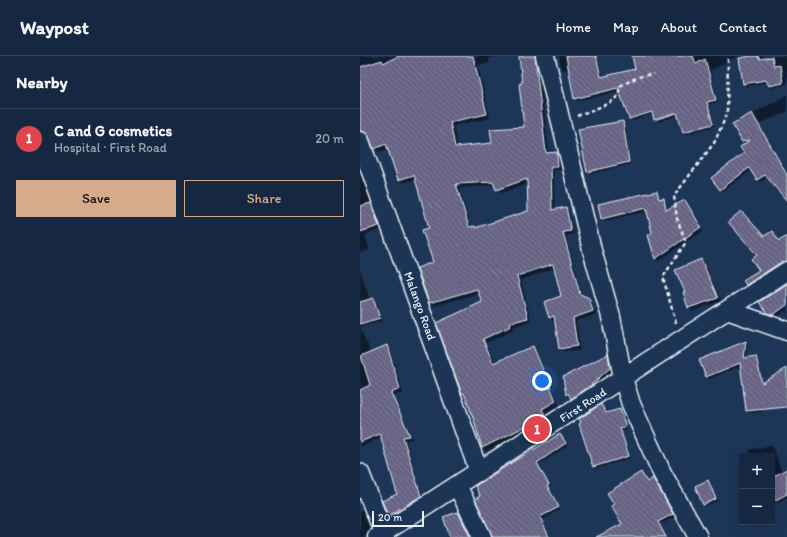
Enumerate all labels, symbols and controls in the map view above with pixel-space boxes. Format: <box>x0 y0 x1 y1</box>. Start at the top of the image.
text: Waypost <box>20 16 89 39</box>
text: Home <box>556 19 591 36</box>
text: Map <box>613 19 639 36</box>
text: About <box>661 19 697 36</box>
text: Contact <box>719 19 767 36</box>
text: Nearby <box>16 72 68 92</box>
text: C and G cosmetics <box>54 122 172 140</box>
text: 1 <box>26 131 32 146</box>
text: 20 m <box>315 131 344 146</box>
text: Hospital · First Road <box>54 140 167 155</box>
button: Save <box>16 180 176 217</box>
button: Share <box>184 180 344 217</box>
street label: Malango Road <box>401 270 439 343</box>
your location <box>532 371 552 391</box>
street label: First Road <box>557 385 609 425</box>
pin: 1 <box>524 414 550 444</box>
map controls <box>739 453 775 525</box>
button: + <box>739 453 775 489</box>
button: − <box>739 489 775 525</box>
scale bar <box>372 509 424 528</box>
text: 20 m <box>378 511 402 524</box>

